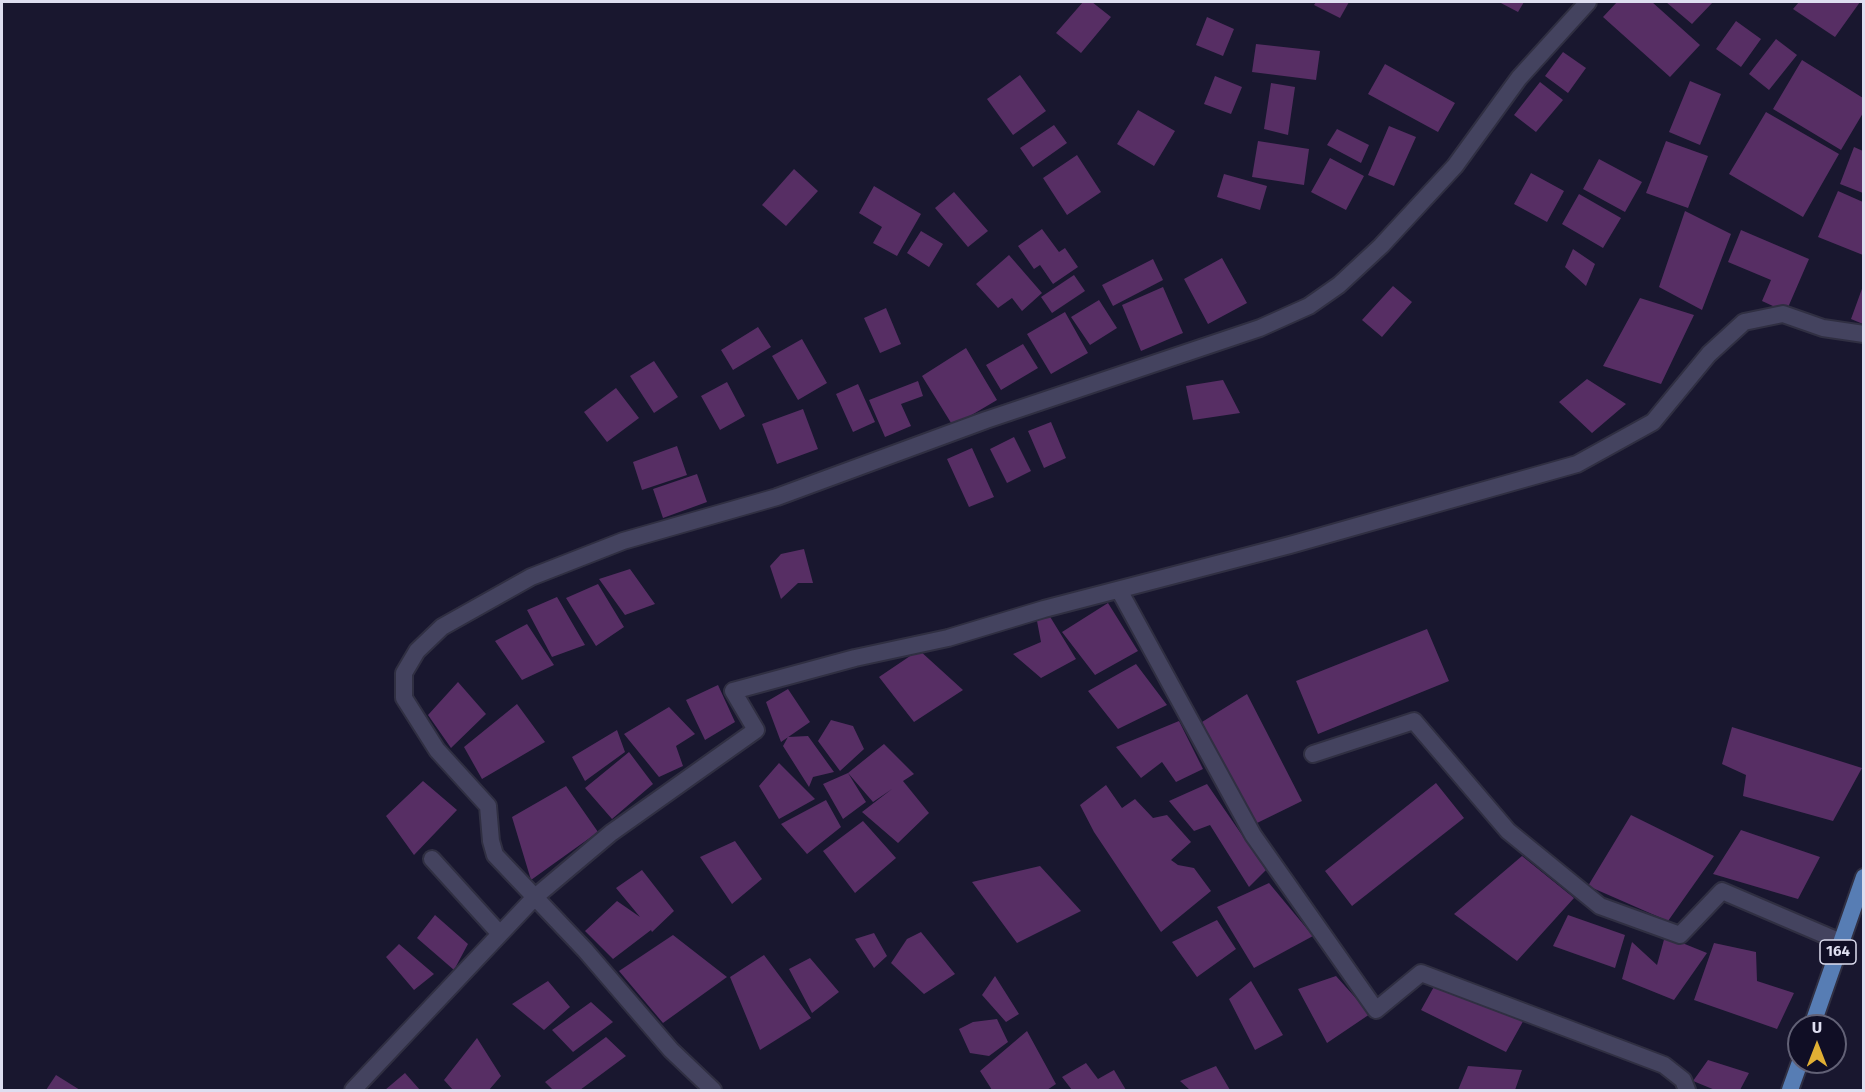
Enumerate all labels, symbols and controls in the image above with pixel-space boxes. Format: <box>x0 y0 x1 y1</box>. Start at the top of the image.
road number: 164 <box>1820 940 1856 964</box>
north arrow <box>1787 1014 1847 1074</box>
text: U <box>1812 1018 1822 1037</box>

